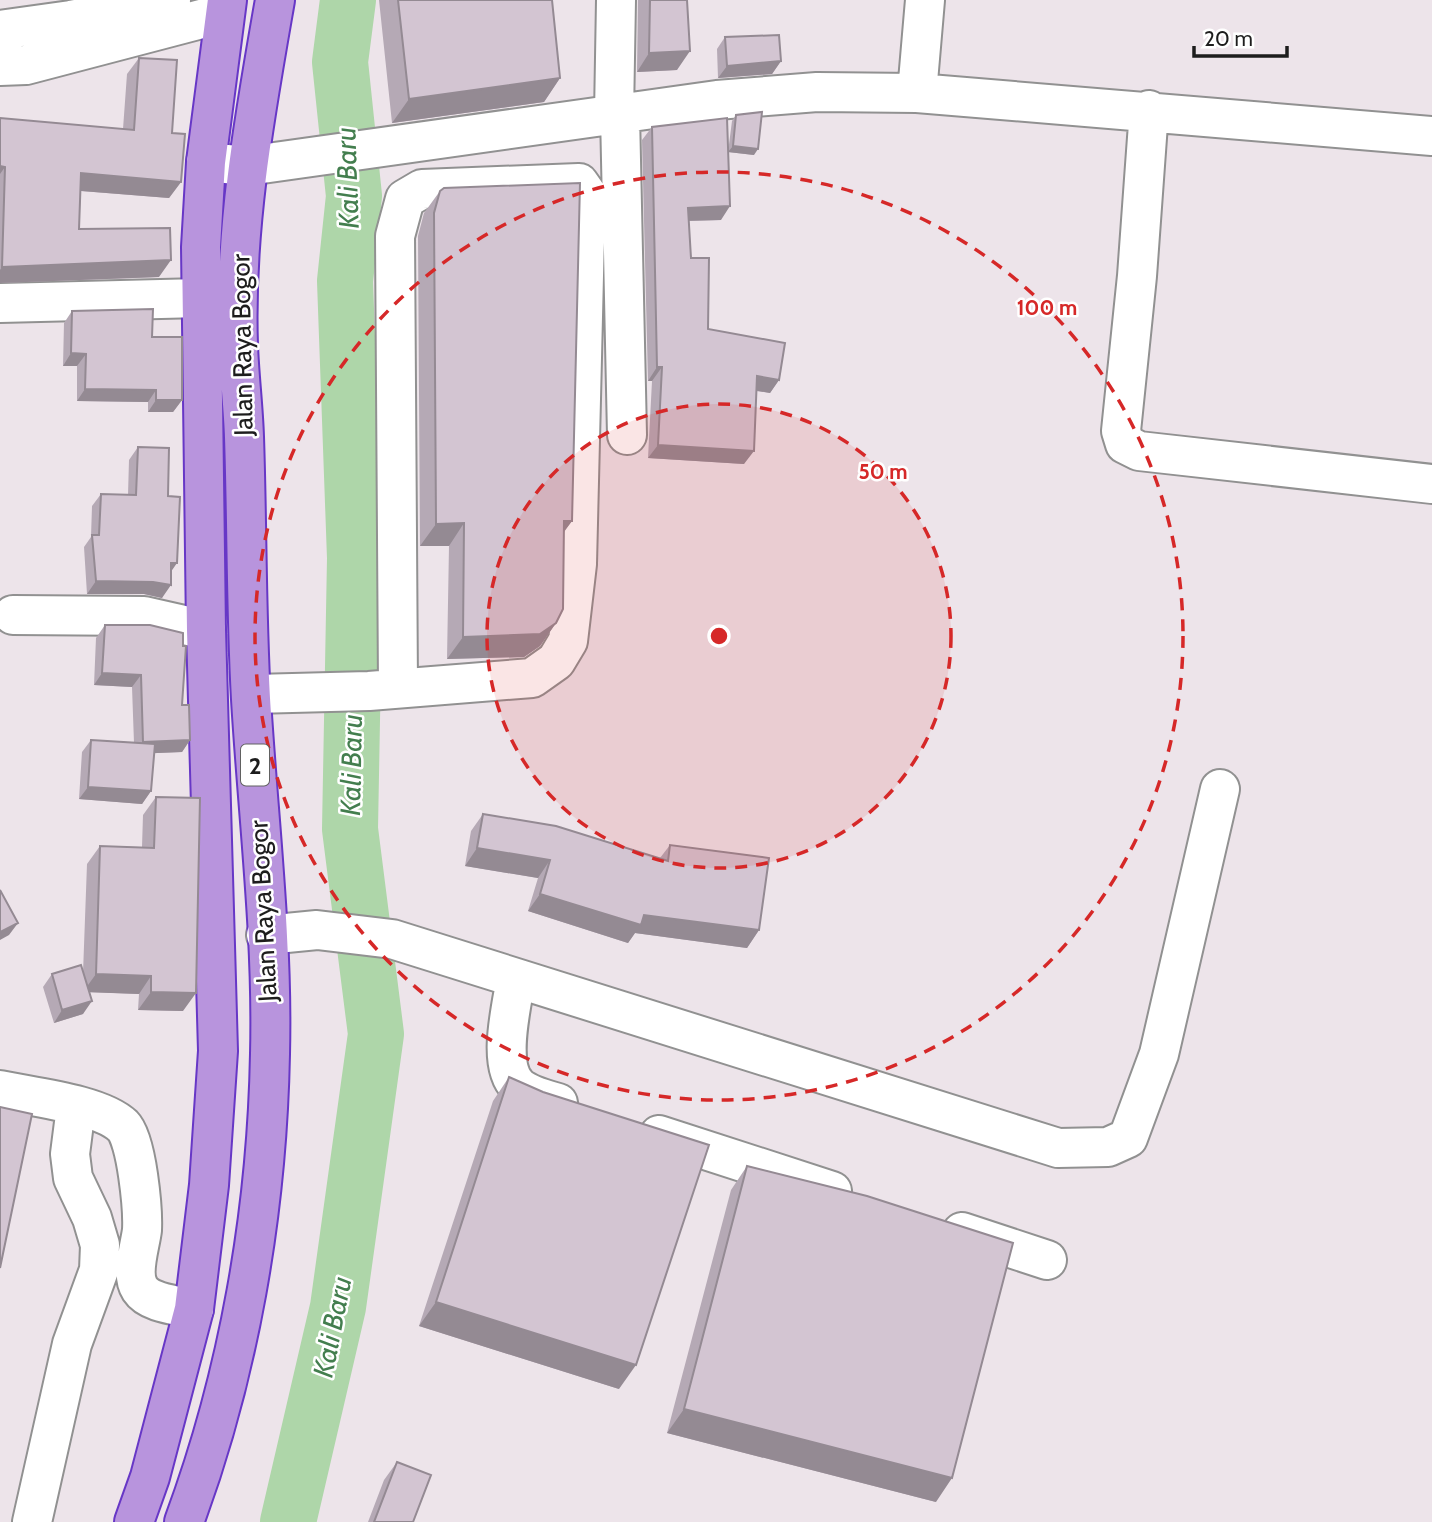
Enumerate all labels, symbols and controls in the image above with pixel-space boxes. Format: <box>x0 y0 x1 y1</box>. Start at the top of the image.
scale bar <box>1194 14 1287 58</box>
text: 20 m <box>1204 26 1253 51</box>
water label: Kali Baru <box>328 126 366 229</box>
street label: Jalan Raya Bogor <box>224 253 260 437</box>
text: 100 m <box>1017 295 1077 320</box>
text: 50 m <box>858 459 908 484</box>
centre of rings <box>707 624 731 648</box>
water label: Kali Baru <box>333 714 369 816</box>
road number: 2 <box>241 744 269 786</box>
street label: Jalan Raya Bogor <box>242 819 284 1004</box>
water label: Kali Baru <box>306 1274 358 1380</box>

